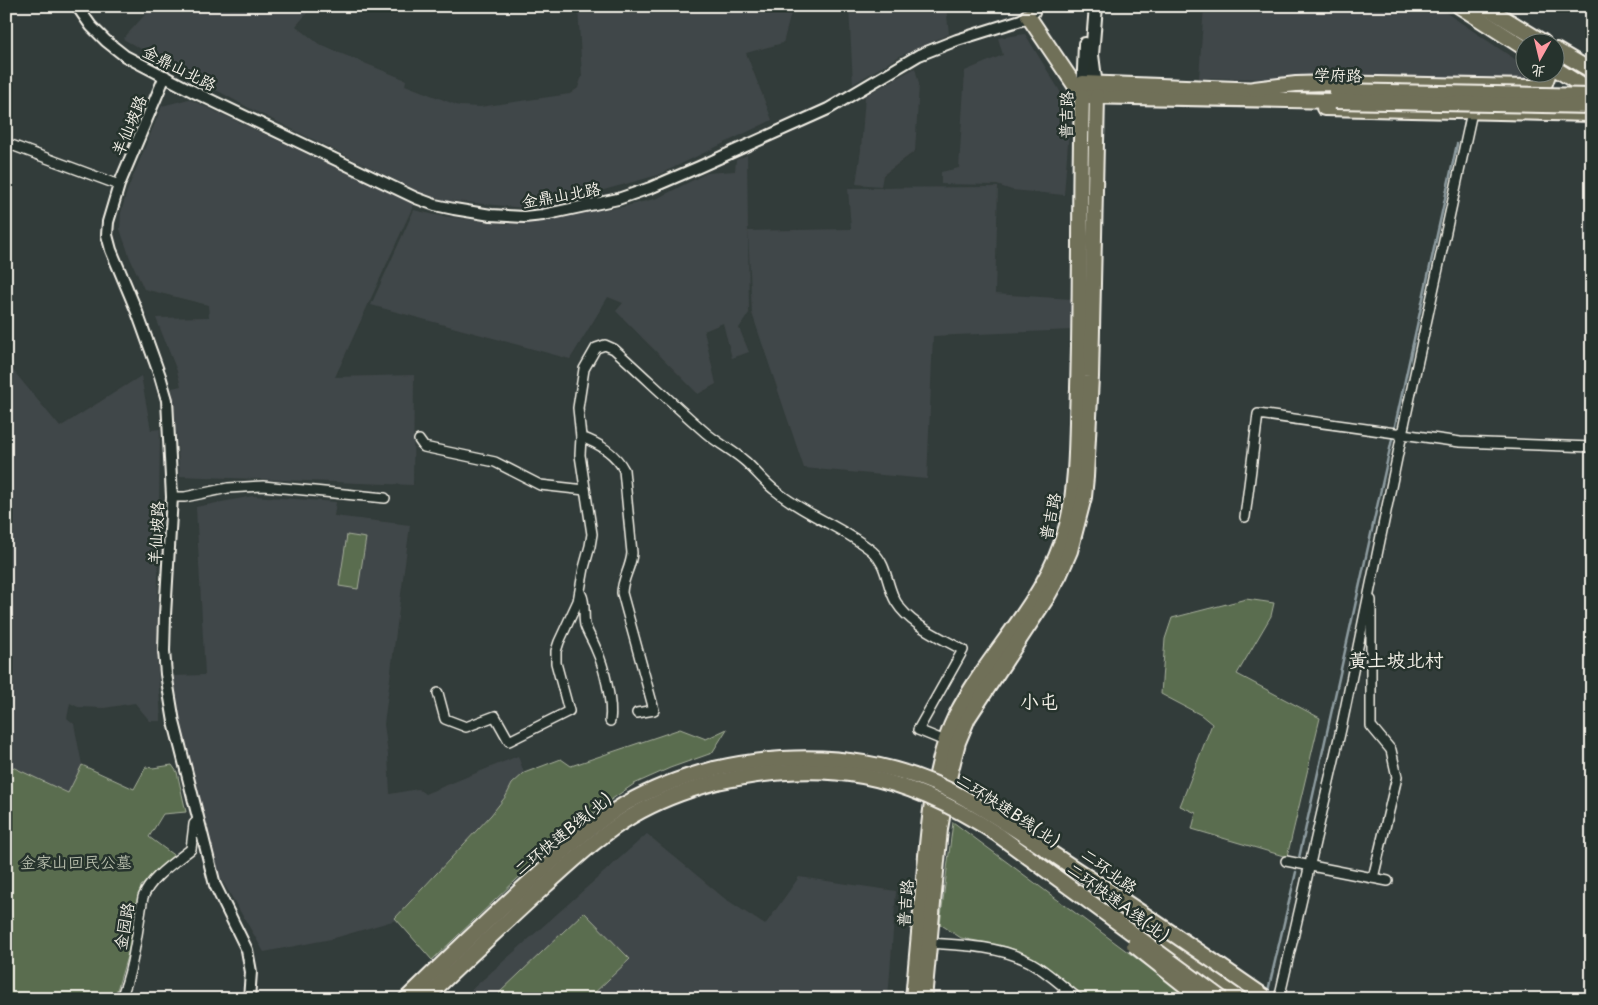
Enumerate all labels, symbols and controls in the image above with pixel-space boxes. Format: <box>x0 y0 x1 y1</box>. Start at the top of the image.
north arrow <box>1516 32 1566 82</box>
street label: 金鼎山北路 <box>139 38 221 96</box>
text: 北 <box>1530 60 1547 83</box>
street label: 学府路 <box>1314 62 1362 86</box>
street label: 羊仙坡路 <box>104 91 152 159</box>
street label: 普吉路 <box>1053 91 1077 139</box>
street label: 金鼎山北路 <box>520 175 602 213</box>
street label: 普吉路 <box>1032 490 1066 542</box>
street label: 羊仙坡路 <box>141 500 169 566</box>
district label: 黄土坡北村 <box>1348 645 1444 673</box>
district label: 小屯 <box>1020 687 1058 715</box>
street label: 二环快速B线(北) <box>952 766 1066 852</box>
street label: 二环快速B线(北) <box>508 786 616 880</box>
street label: 二环北路 <box>1077 841 1143 899</box>
park label: 金家山回民公墓 <box>20 849 132 873</box>
street label: 二环快速A线(北) <box>1063 856 1175 946</box>
street label: 普吉路 <box>890 878 918 928</box>
street label: 金园路 <box>107 900 139 952</box>

